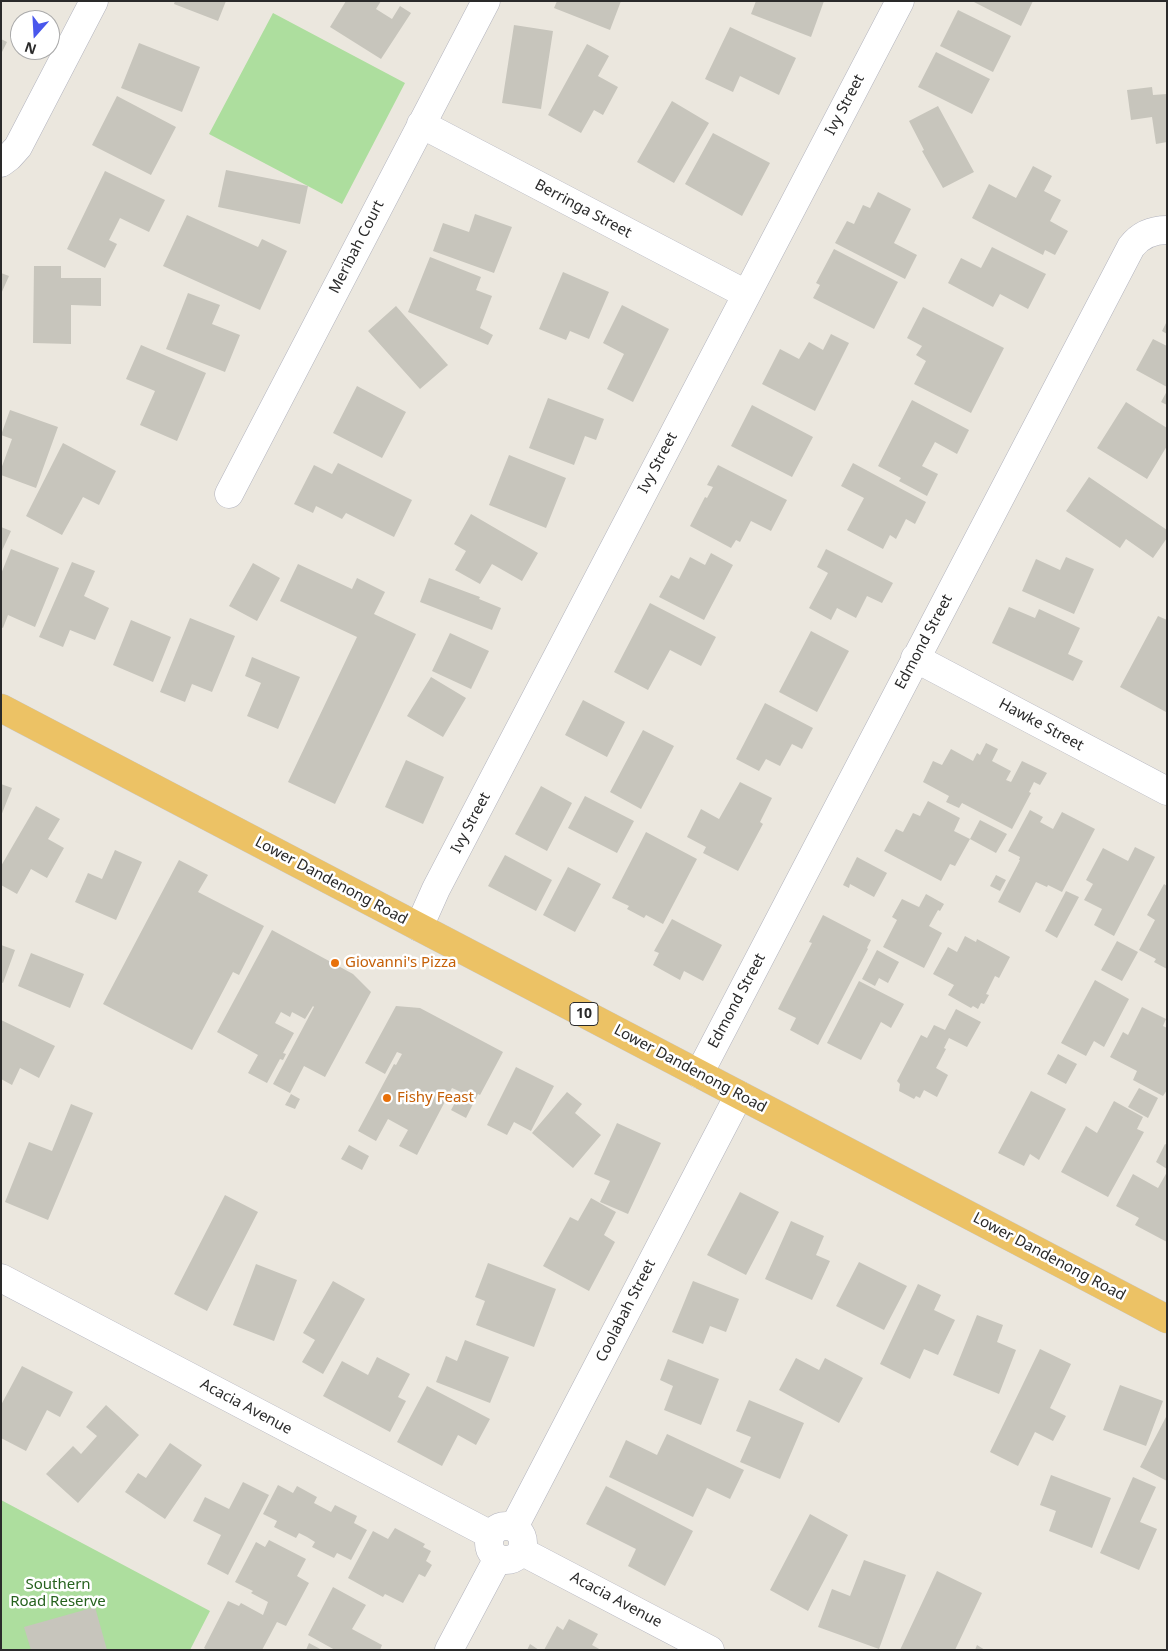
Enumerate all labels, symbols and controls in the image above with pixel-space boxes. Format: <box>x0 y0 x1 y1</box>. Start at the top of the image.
north arrow <box>10 10 60 60</box>
text: N <box>22 38 39 60</box>
street label: Ivy Street <box>822 72 868 138</box>
street label: Berringa Street <box>531 176 635 242</box>
street label: Meribah Court <box>326 197 388 297</box>
street label: Ivy Street <box>635 430 681 496</box>
street label: Edmond Street <box>891 591 957 693</box>
street label: Hawke Street <box>995 695 1087 755</box>
street label: Ivy Street <box>448 790 494 856</box>
street label: Lower Dandenong Road <box>252 833 410 929</box>
street label: Edmond Street <box>704 950 770 1052</box>
place label: Giovanni's Pizza <box>345 954 456 972</box>
marker: Giovanni's Pizza <box>329 957 341 969</box>
road number: 10 <box>570 1002 598 1026</box>
street label: Lower Dandenong Road <box>611 1021 769 1117</box>
place label: Fishy Feast <box>397 1089 474 1107</box>
marker: Fishy Feast <box>381 1092 393 1104</box>
street label: Lower Dandenong Road <box>970 1209 1128 1305</box>
street label: Coolabah Street <box>592 1257 660 1365</box>
street label: Acacia Avenue <box>197 1375 295 1439</box>
street label: Acacia Avenue <box>567 1568 665 1632</box>
park label: Southern Road Reserve <box>10 1576 106 1611</box>

